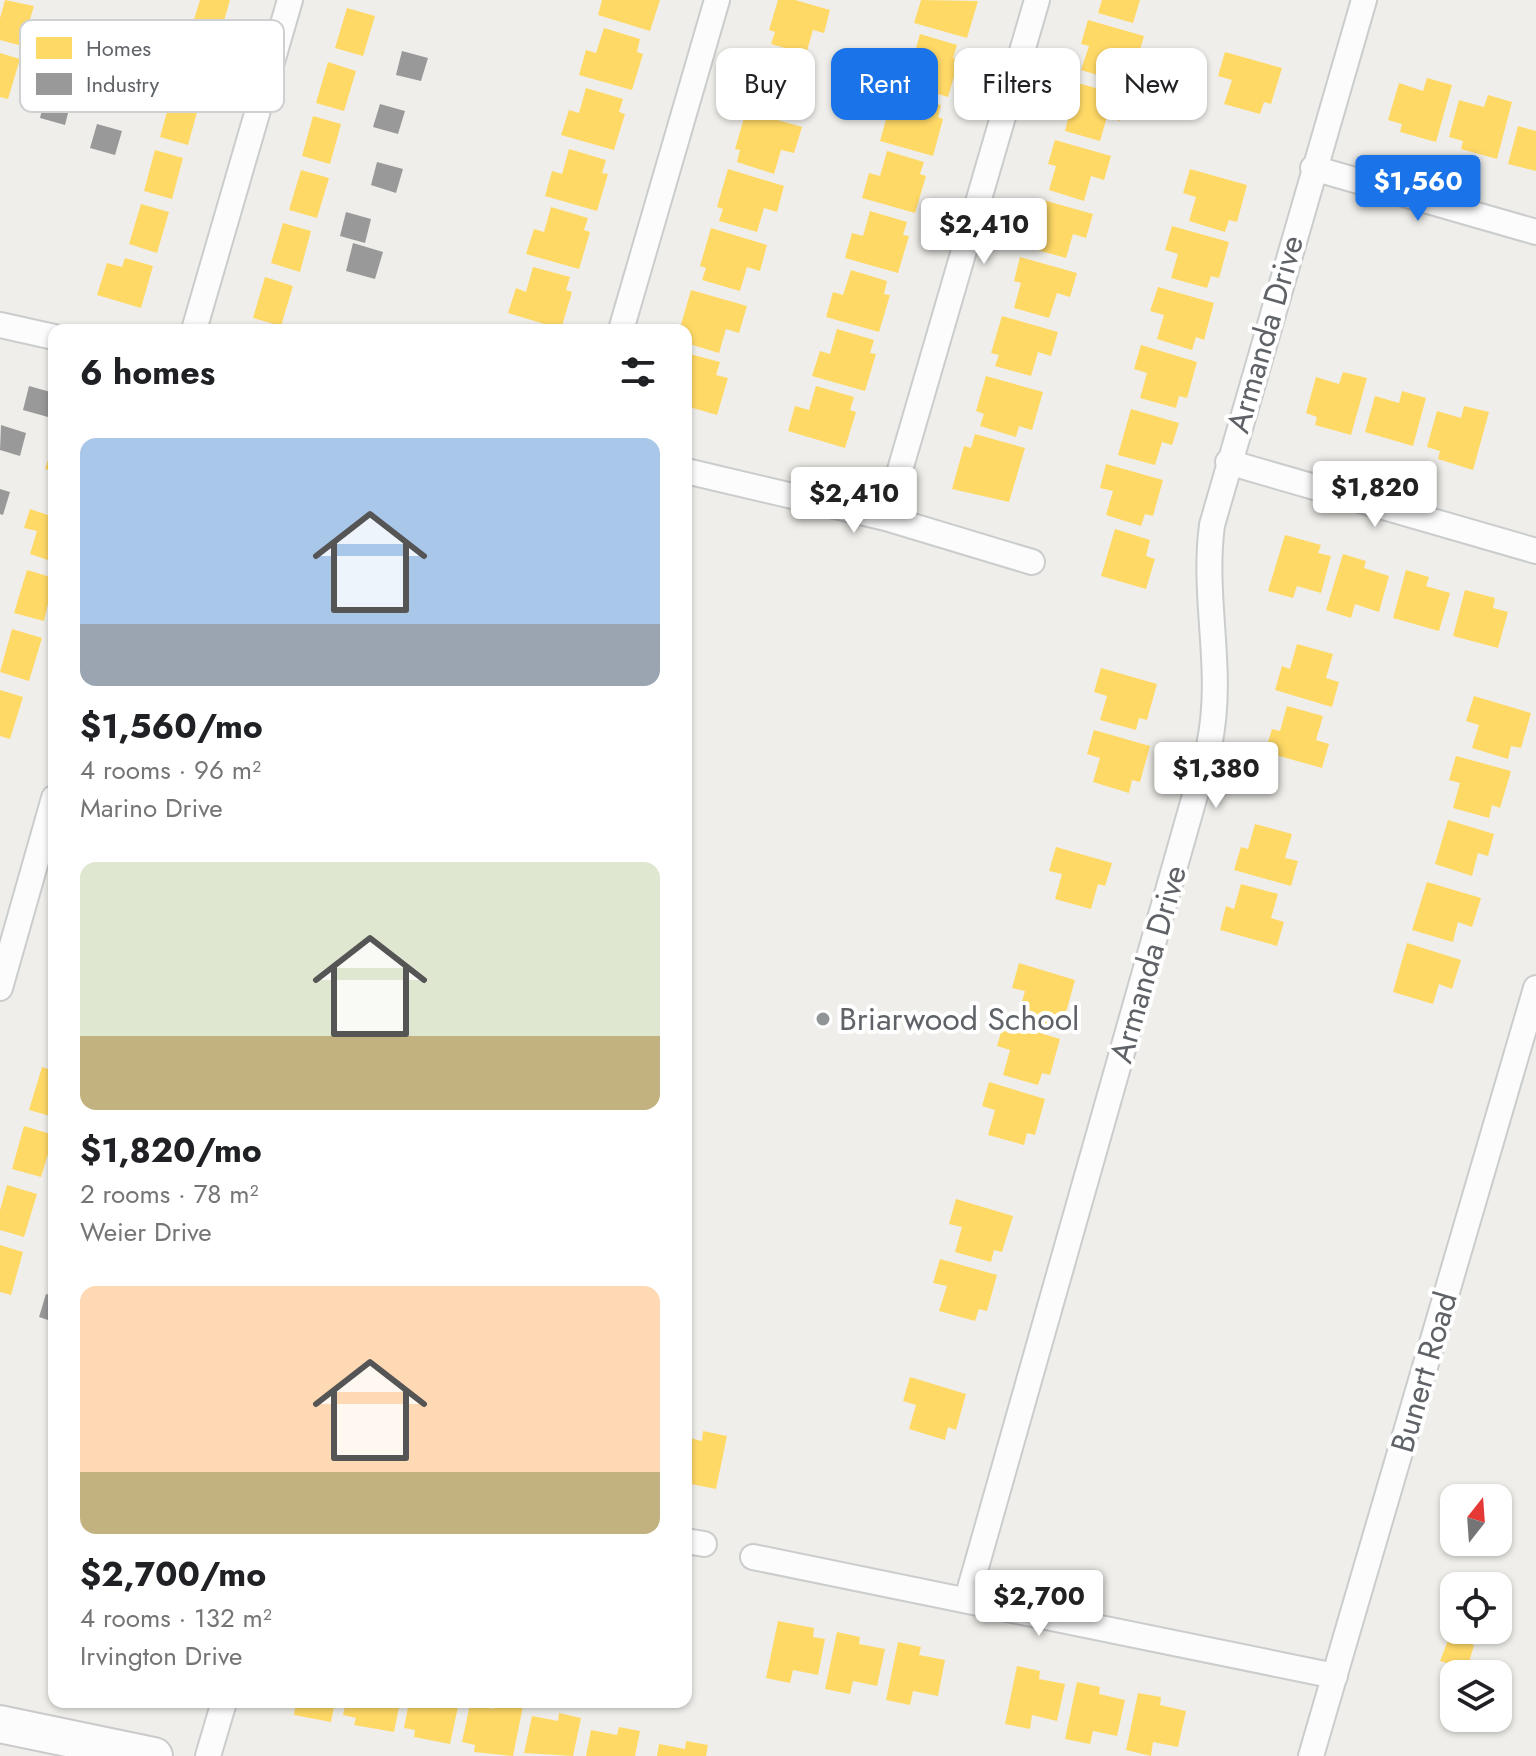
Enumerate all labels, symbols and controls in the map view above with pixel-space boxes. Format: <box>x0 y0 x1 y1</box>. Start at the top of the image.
legend <box>20 20 284 112</box>
text: Homes <box>86 32 151 64</box>
chip: Buy <box>716 48 815 120</box>
chip: Rent <box>831 48 938 120</box>
chip: Filters <box>954 48 1080 120</box>
chip: New <box>1096 48 1207 120</box>
text: Industry <box>86 68 159 100</box>
pin: $1,560 <box>1353 155 1483 223</box>
text: $1,560 <box>1373 162 1463 200</box>
pin: $2,410 <box>919 198 1049 266</box>
text: $2,410 <box>939 205 1029 243</box>
street label: Armanda Drive <box>1215 230 1315 438</box>
text: 6 homes <box>80 348 215 397</box>
icon: filters <box>616 350 660 394</box>
pin: $1,820 <box>1310 461 1440 529</box>
pin: $2,410 <box>789 467 919 535</box>
text: $1,820 <box>1331 468 1419 506</box>
text: $2,410 <box>809 474 899 512</box>
icon: home <box>298 490 442 634</box>
text: $1,560/mo <box>80 702 263 751</box>
pin: $1,380 <box>1151 742 1281 810</box>
text: $1,380 <box>1172 749 1260 787</box>
text: 4 rooms · 96 m² <box>80 751 261 789</box>
text: Marino Drive <box>80 789 223 827</box>
street label: Armanda Drive <box>1098 860 1198 1068</box>
icon: home <box>298 914 442 1058</box>
place label: Briarwood School <box>839 996 1079 1042</box>
marker: Briarwood School <box>814 1010 832 1028</box>
text: $1,820/mo <box>80 1126 262 1175</box>
text: 2 rooms · 78 m² <box>80 1175 259 1213</box>
text: Weier Drive <box>80 1213 212 1251</box>
street label: Bunert Road <box>1379 1286 1469 1458</box>
icon: home <box>298 1338 442 1482</box>
north arrow <box>1440 1484 1512 1556</box>
map controls <box>1440 1484 1512 1732</box>
text: $2,700/mo <box>80 1550 266 1599</box>
pin: $2,700 <box>974 1570 1104 1638</box>
button: locate <box>1440 1572 1512 1644</box>
text: $2,700 <box>993 1577 1085 1615</box>
text: 4 rooms · 132 m² <box>80 1599 272 1637</box>
text: Irvington Drive <box>80 1637 242 1675</box>
button: layers <box>1440 1660 1512 1732</box>

